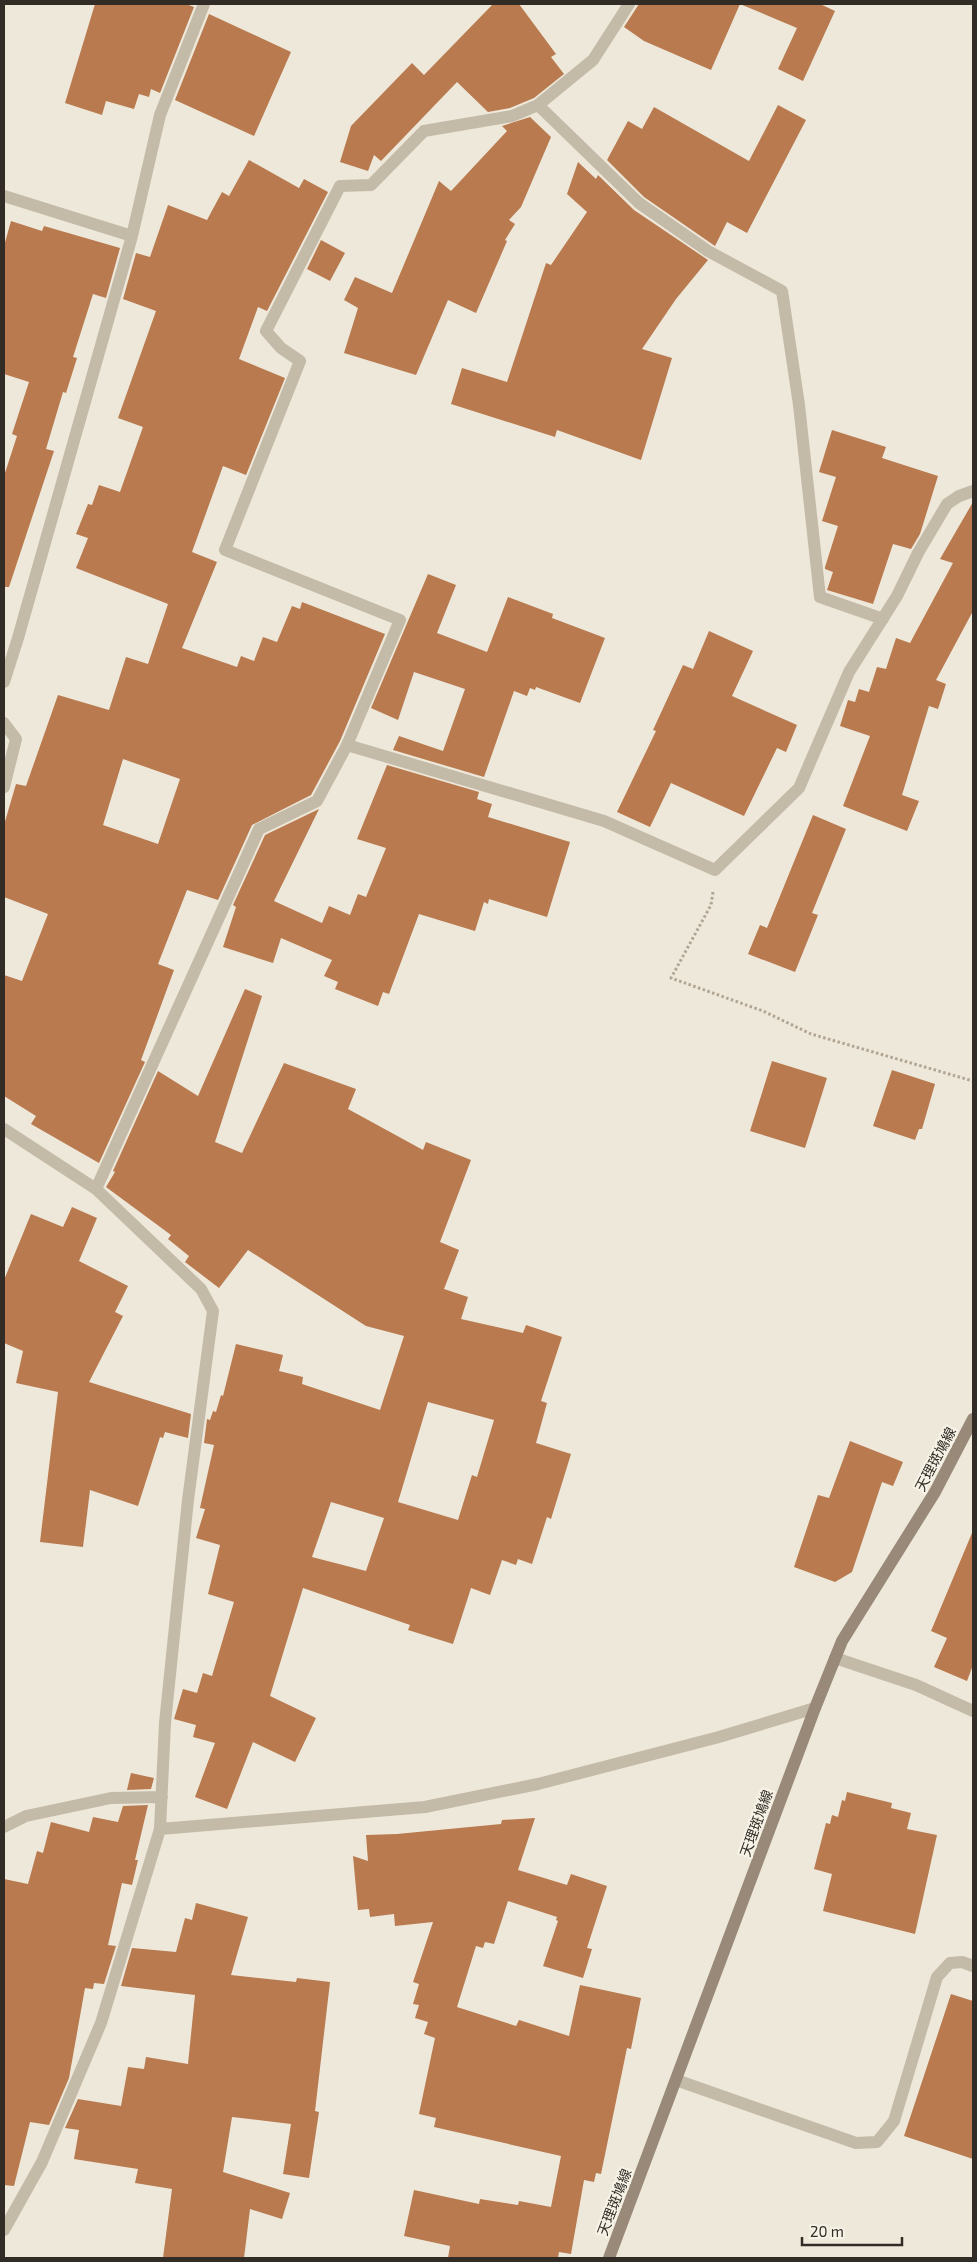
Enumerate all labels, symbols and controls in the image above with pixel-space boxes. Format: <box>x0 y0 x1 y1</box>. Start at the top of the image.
street label: 天理斑鳩線 <box>911 1424 959 1494</box>
street label: 天理斑鳩線 <box>736 1787 776 1859</box>
street label: 天理斑鳩線 <box>594 2166 634 2238</box>
scale bar <box>802 2214 902 2246</box>
text: 20 m <box>810 2222 844 2240</box>

